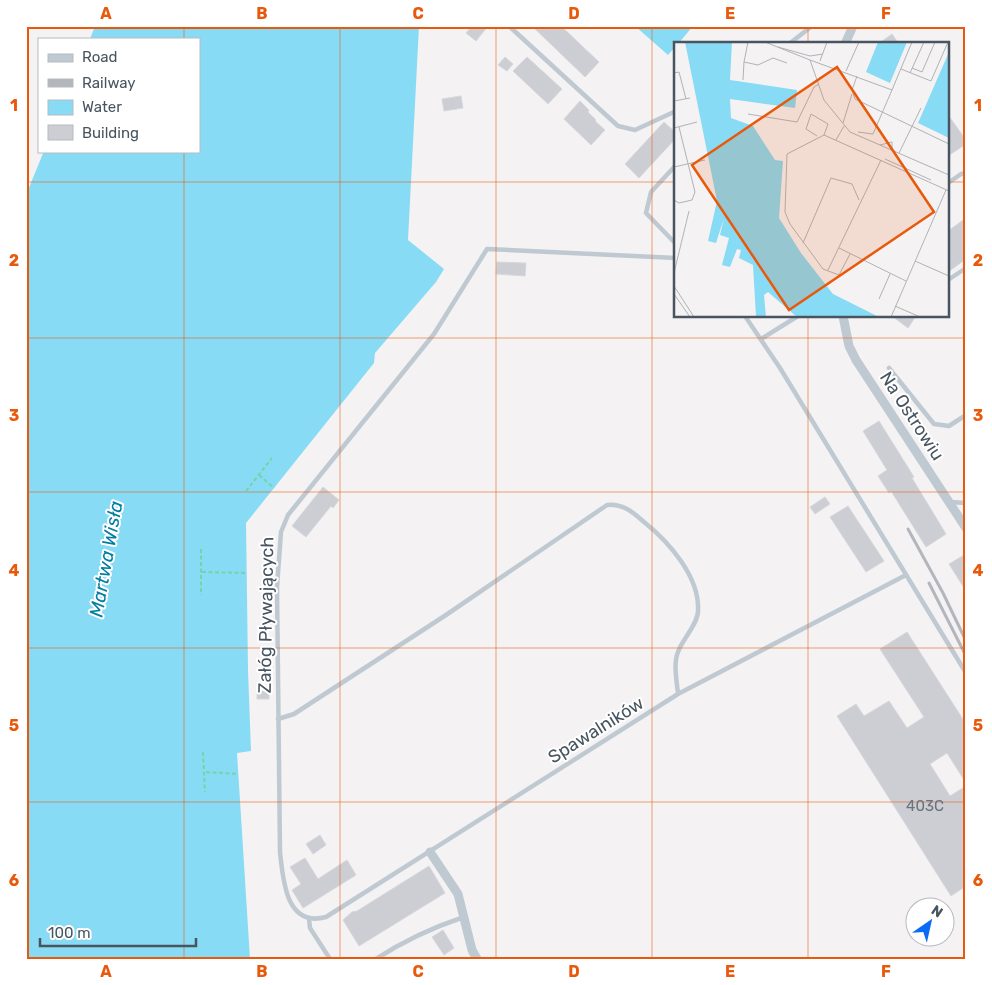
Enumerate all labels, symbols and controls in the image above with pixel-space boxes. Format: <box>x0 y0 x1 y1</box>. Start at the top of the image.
text: A <box>100 4 112 23</box>
text: B <box>256 4 268 23</box>
text: C <box>412 4 424 23</box>
text: D <box>568 4 580 23</box>
text: E <box>725 4 735 23</box>
text: F <box>881 4 891 23</box>
legend <box>38 38 200 152</box>
inset map <box>674 42 950 318</box>
text: Road <box>82 48 118 66</box>
text: Railway <box>82 74 136 92</box>
text: 1 <box>10 96 18 115</box>
text: 1 <box>974 96 982 115</box>
text: Water <box>82 98 122 116</box>
text: Building <box>82 124 139 142</box>
text: 2 <box>9 251 19 270</box>
text: 2 <box>973 251 983 270</box>
street label: Na Ostrowiu <box>875 367 949 465</box>
text: 3 <box>9 406 19 425</box>
text: 3 <box>973 406 983 425</box>
water label: Martwa Wisła <box>84 499 128 619</box>
street label: Załóg Pływających <box>254 537 278 693</box>
text: 4 <box>9 561 20 580</box>
text: 4 <box>973 561 984 580</box>
street label: Spawalników <box>544 692 648 768</box>
text: 5 <box>9 716 19 735</box>
text: 5 <box>973 716 983 735</box>
house number: 403C <box>906 797 944 815</box>
text: 6 <box>9 871 19 890</box>
text: 6 <box>973 871 983 890</box>
north arrow <box>904 898 954 948</box>
text: N <box>928 902 946 922</box>
scale bar <box>40 915 196 947</box>
text: 100 m <box>48 924 90 942</box>
text: A <box>100 962 112 981</box>
text: B <box>256 962 268 981</box>
text: C <box>412 962 424 981</box>
text: D <box>568 962 580 981</box>
text: E <box>725 962 735 981</box>
text: F <box>881 962 891 981</box>

